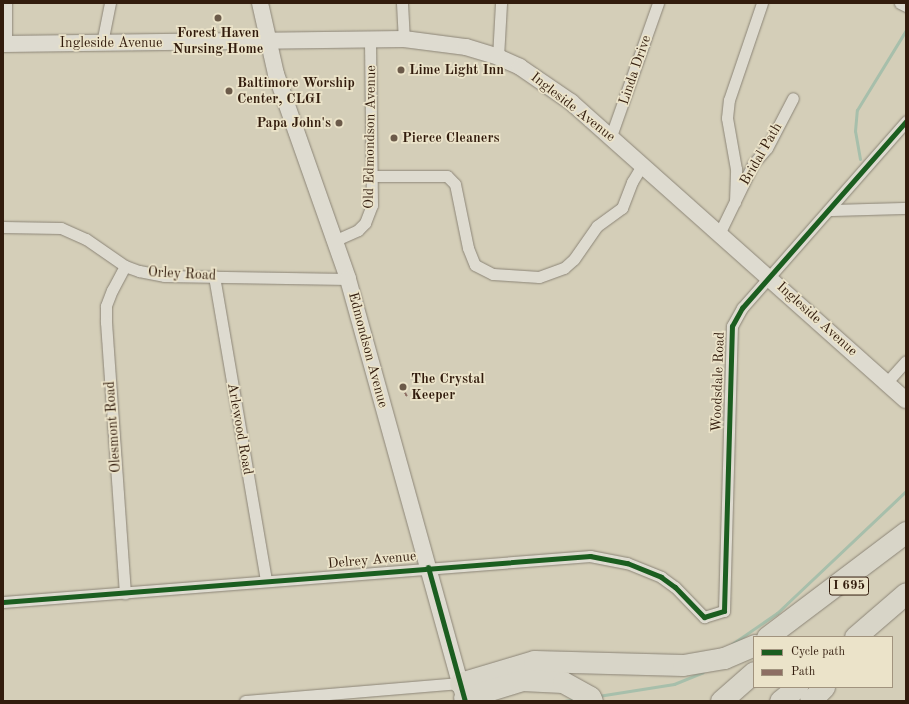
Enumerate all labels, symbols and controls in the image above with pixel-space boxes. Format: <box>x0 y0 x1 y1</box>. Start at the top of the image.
marker: Forest Haven Nursing Home <box>213 13 223 23</box>
place label: Forest Haven Nursing Home <box>173 25 263 58</box>
street label: Linda Drive <box>615 33 655 107</box>
street label: Ingleside Avenue <box>60 35 162 51</box>
place label: Lime Light Inn <box>409 62 504 78</box>
street label: Old Edmondson Avenue <box>360 65 380 209</box>
marker: Lime Light Inn <box>396 65 406 75</box>
street label: Ingleside Avenue <box>527 69 619 145</box>
place label: Baltimore Worship Center, CLGI <box>237 75 355 108</box>
marker: Baltimore Worship Center, CLGI <box>224 86 234 96</box>
place label: Papa John's <box>256 115 331 131</box>
marker: Papa John's <box>334 118 344 128</box>
street label: Bridal Path <box>736 120 786 188</box>
place label: Pierce Cleaners <box>402 130 499 146</box>
marker: Pierce Cleaners <box>389 133 399 143</box>
street label: Orley Road <box>147 264 217 284</box>
street label: Ingleside Avenue <box>773 278 861 360</box>
street label: Edmondson Avenue <box>345 290 391 410</box>
street label: Woodsdale Road <box>708 332 728 432</box>
place label: The Crystal Keeper <box>411 371 485 404</box>
street label: Olesmont Road <box>101 381 125 473</box>
street label: Arlewood Road <box>224 382 256 476</box>
marker: The Crystal Keeper <box>398 382 408 392</box>
street label: Delrey Avenue <box>327 548 417 572</box>
road number: I 695 <box>829 575 869 597</box>
legend <box>753 636 893 688</box>
text: Cycle path <box>791 646 845 658</box>
text: Path <box>791 666 815 678</box>

